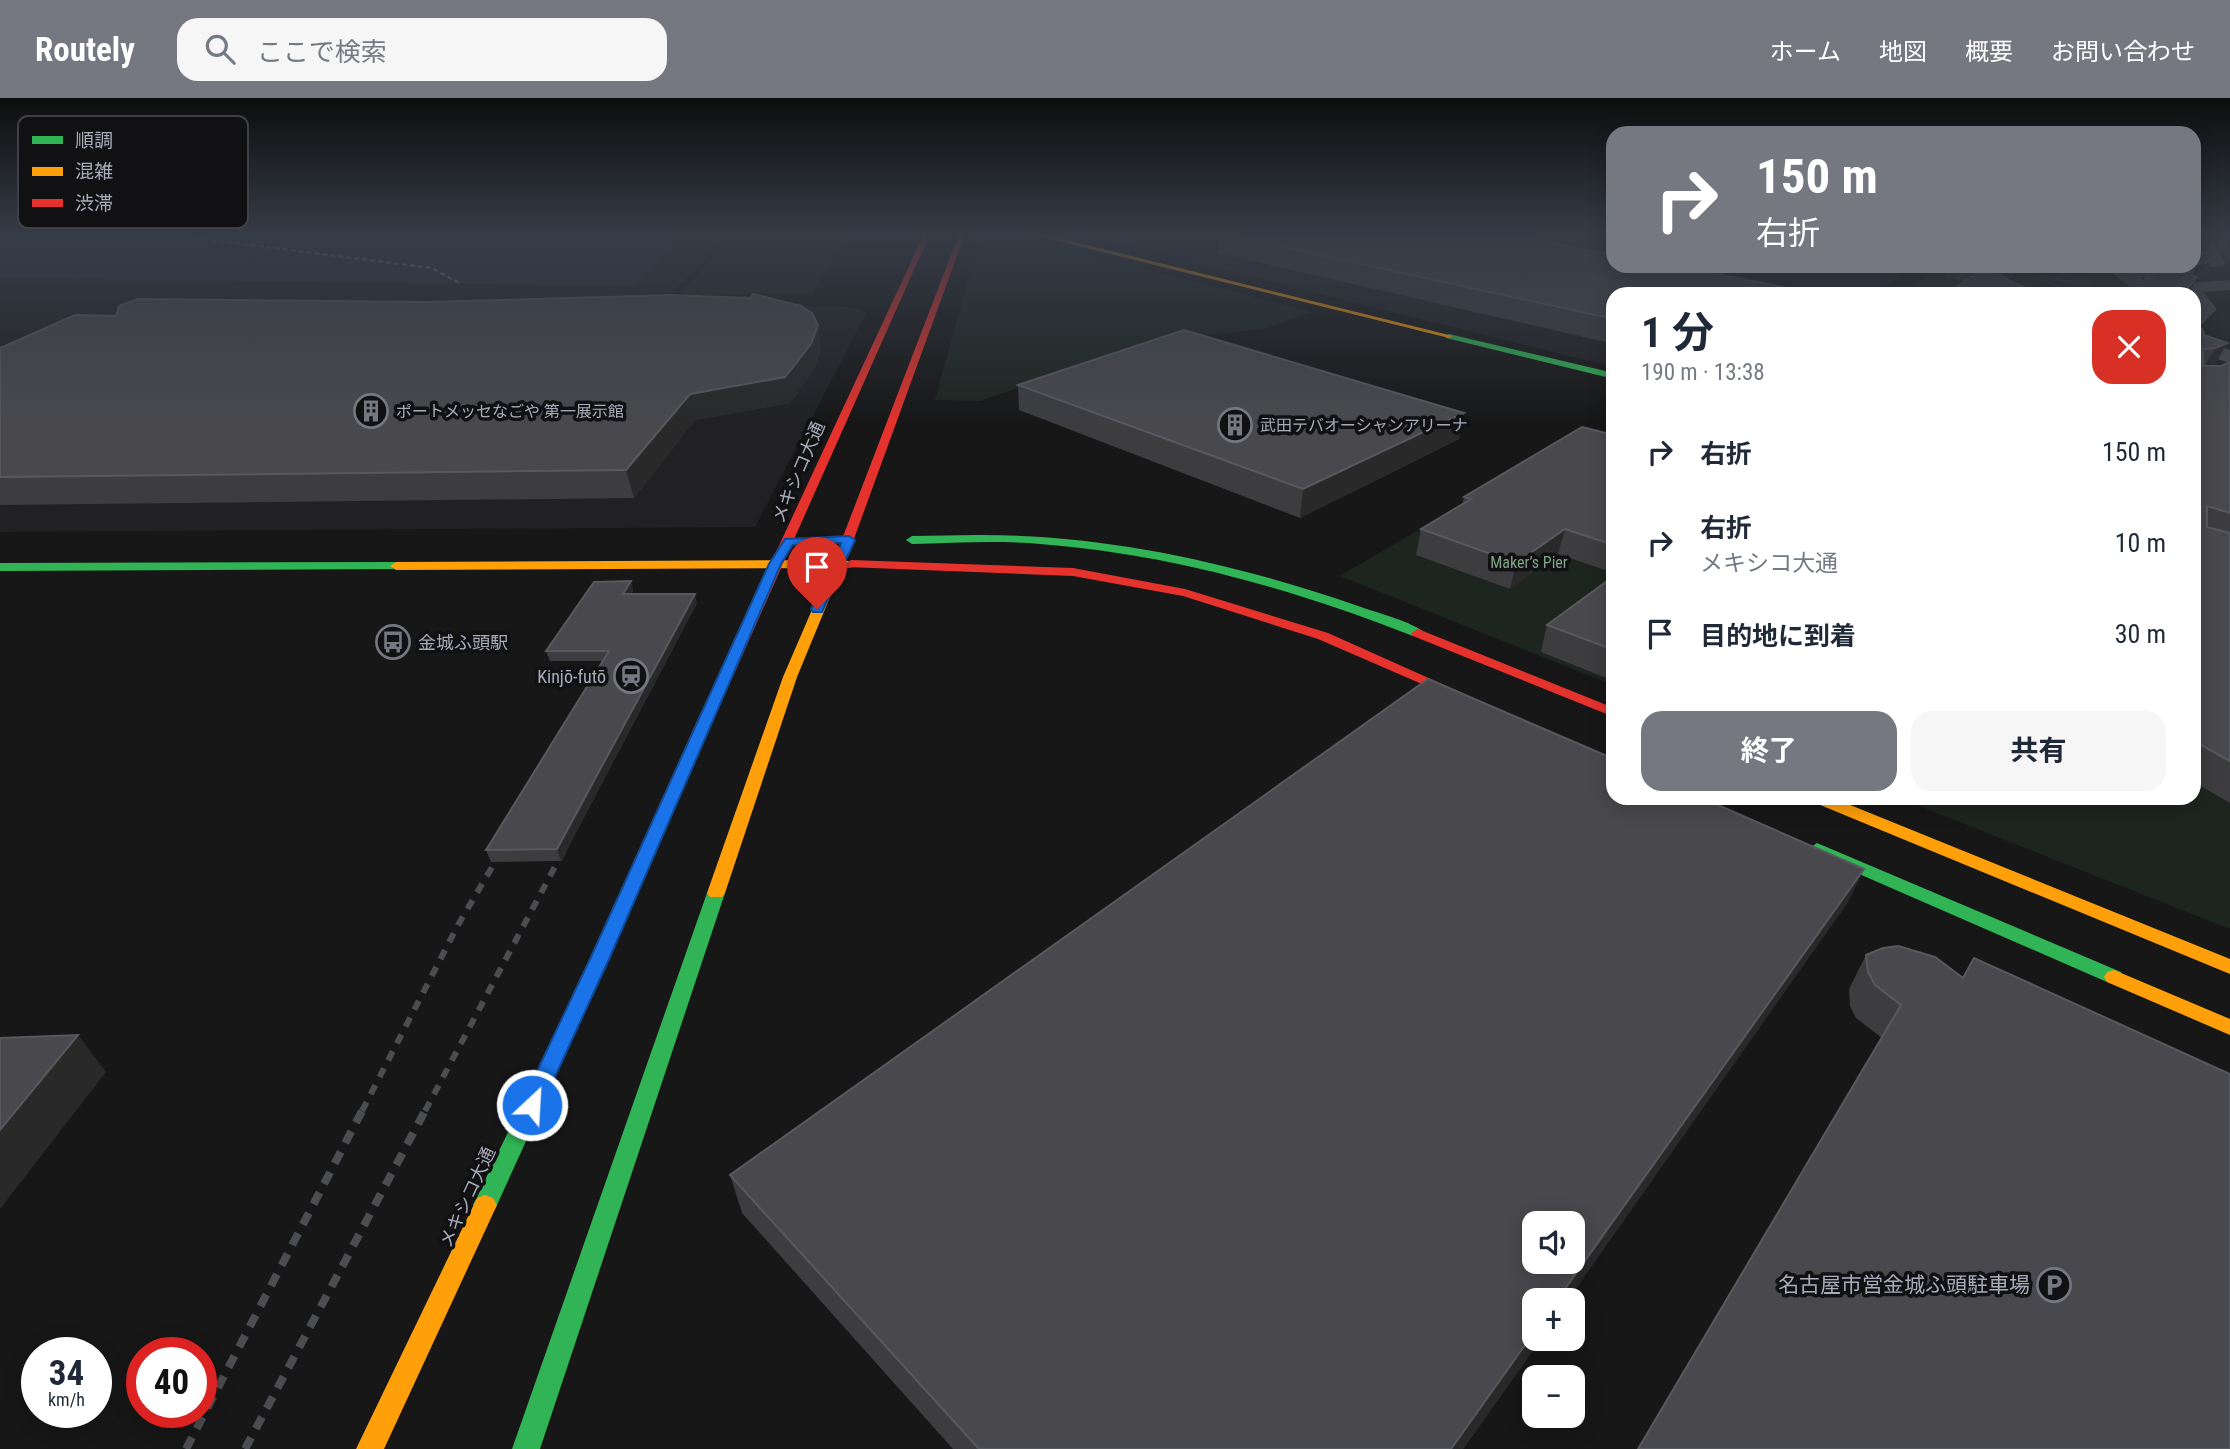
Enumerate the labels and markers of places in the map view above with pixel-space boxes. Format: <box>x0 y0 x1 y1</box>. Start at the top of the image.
building icon: ポートメッセなごや 第一展示館 <box>352 392 390 430</box>
place label: ポートメッセなごや 第一展示館 <box>396 402 624 421</box>
building icon: 武田テバオーシャンアリーナ <box>1216 406 1254 444</box>
place label: 武田テバオーシャンアリーナ <box>1260 416 1468 435</box>
pin <box>787 537 847 609</box>
bus stop icon: 金城ふ頭駅 <box>374 623 412 661</box>
place label: 金城ふ頭駅 <box>418 632 508 653</box>
station icon: Kinjō-futō <box>612 657 650 695</box>
place label: Kinjō-futō <box>537 666 606 687</box>
parking icon: 名古屋市営金城ふ頭駐車場 <box>2035 1266 2073 1304</box>
place label: 名古屋市営金城ふ頭駐車場 <box>1778 1273 2030 1297</box>

